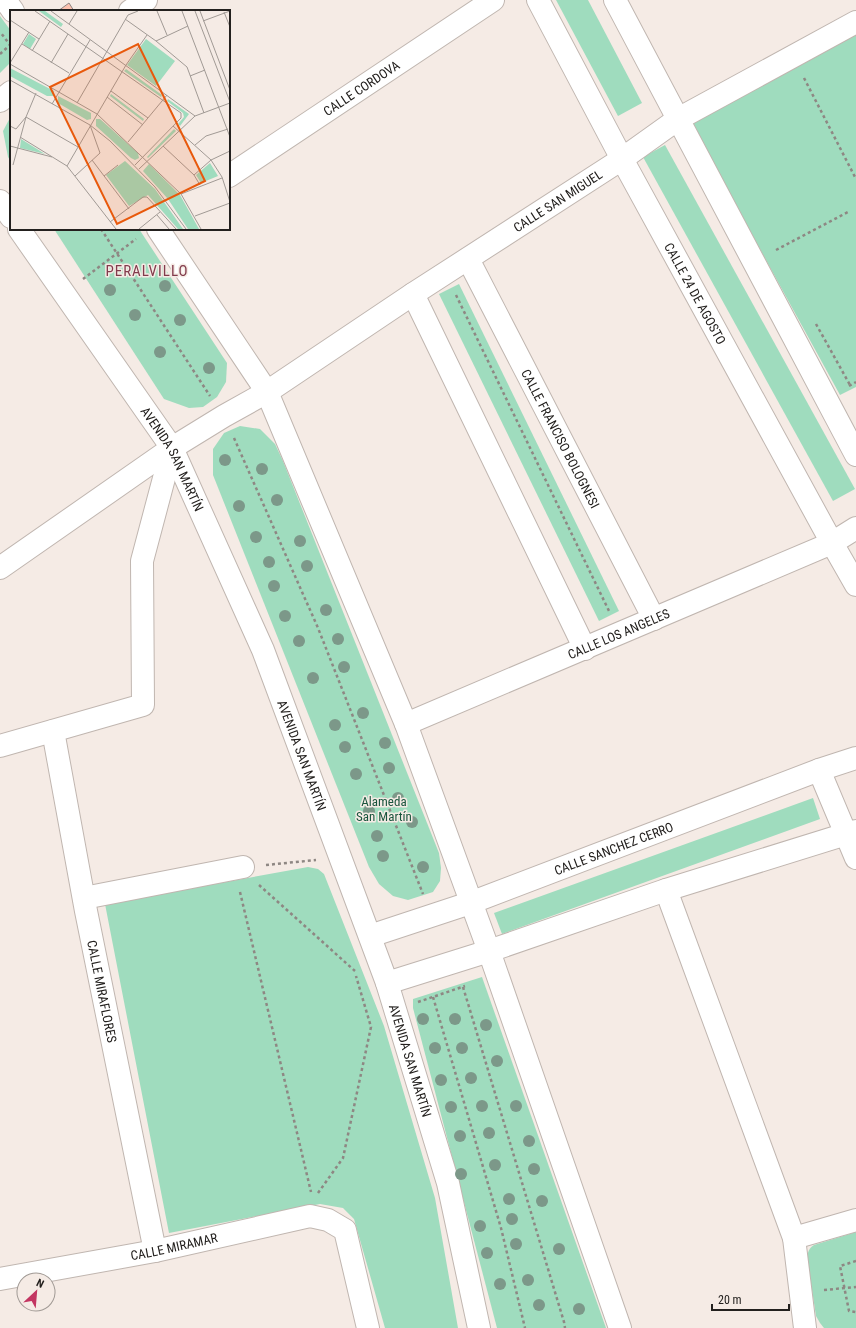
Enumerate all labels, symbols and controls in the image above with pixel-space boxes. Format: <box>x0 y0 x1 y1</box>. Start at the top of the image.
inset map <box>10 10 230 230</box>
street label: CALLE CORDOVA <box>320 57 403 119</box>
street label: CALLE SAN MIGUEL <box>510 166 605 235</box>
street label: CALLE 24 DE AGOSTO <box>662 240 729 347</box>
district label: PERALVILLO <box>105 262 189 280</box>
street label: CALLE FRANCISO BOLOGNESI <box>519 366 603 510</box>
street label: AVENIDA SAN MARTÍN <box>138 404 207 513</box>
street label: CALLE LOS ANGELES <box>565 605 672 662</box>
street label: AVENIDA SAN MARTÍN <box>275 698 330 813</box>
park label: Alameda San Martín <box>356 794 412 824</box>
street label: CALLE SANCHEZ CERRO <box>552 819 675 878</box>
street label: CALLE MIRAFLORES <box>85 939 120 1044</box>
street label: AVENIDA SAN MARTÍN <box>386 1002 435 1119</box>
street label: CALLE MIRAMAR <box>129 1230 219 1263</box>
north arrow <box>16 1272 56 1312</box>
text: N <box>34 1276 46 1291</box>
scale bar <box>712 1286 789 1312</box>
text: 20 m <box>718 1293 742 1307</box>

